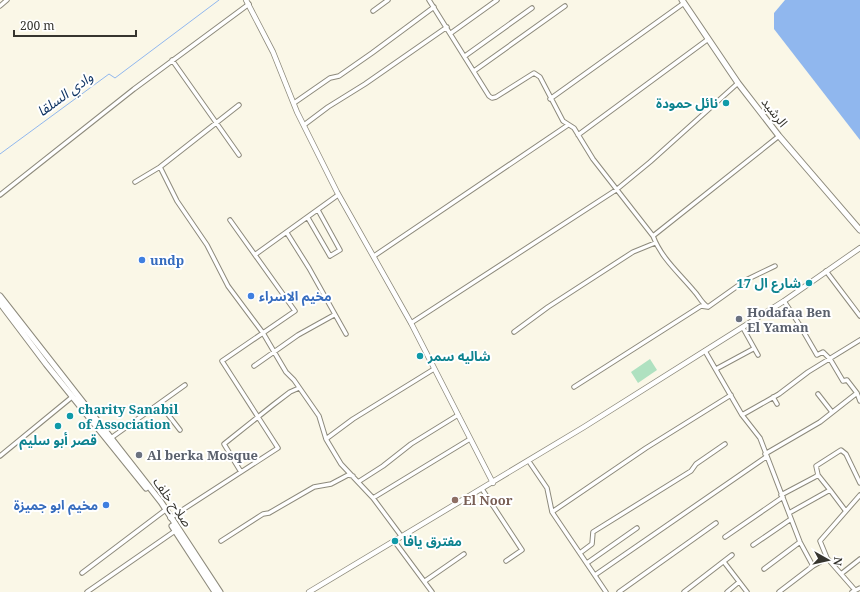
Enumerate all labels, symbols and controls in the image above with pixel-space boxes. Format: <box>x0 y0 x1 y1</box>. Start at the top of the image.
scale bar <box>14 12 136 38</box>
text: 200 m <box>20 17 55 34</box>
water label: وادي السلقا <box>33 67 98 122</box>
street label: الرشيد <box>758 93 792 131</box>
place label: نائل حمودة <box>656 94 718 112</box>
marker: نائل حمودة <box>721 98 731 108</box>
place label: undp <box>150 251 184 269</box>
marker: undp <box>137 255 147 265</box>
place label: شارع ال 17 <box>736 274 801 293</box>
marker: شارع ال 17 <box>804 278 814 288</box>
place label: مخيم الاسراء <box>259 287 332 307</box>
marker: مخيم الاسراء <box>246 291 256 301</box>
place label: Hodafaa Ben El Yaman <box>747 303 831 336</box>
marker: Hodafaa Ben El Yaman <box>734 314 744 324</box>
place label: شاليه سمر <box>427 347 491 365</box>
marker: شاليه سمر <box>415 351 425 361</box>
place label: charity Sanabil of Association <box>78 400 179 433</box>
marker: charity Sanabil of Association <box>65 411 75 421</box>
marker: قصر أبو سليم <box>53 421 63 431</box>
place label: قصر أبو سليم <box>19 431 97 451</box>
place label: Al berka Mosque <box>147 446 258 464</box>
marker: Al berka Mosque <box>134 450 144 460</box>
street label: صلاح خلف <box>148 473 197 532</box>
place label: El Noor <box>463 491 513 509</box>
marker: El Noor <box>450 495 460 505</box>
place label: مخيم ابو جميزة <box>14 496 98 516</box>
marker: مخيم ابو جميزة <box>101 500 111 510</box>
place label: مفترق يافا <box>403 532 462 550</box>
marker: مفترق يافا <box>390 536 400 546</box>
north arrow <box>808 540 848 580</box>
text: N <box>830 556 846 567</box>

